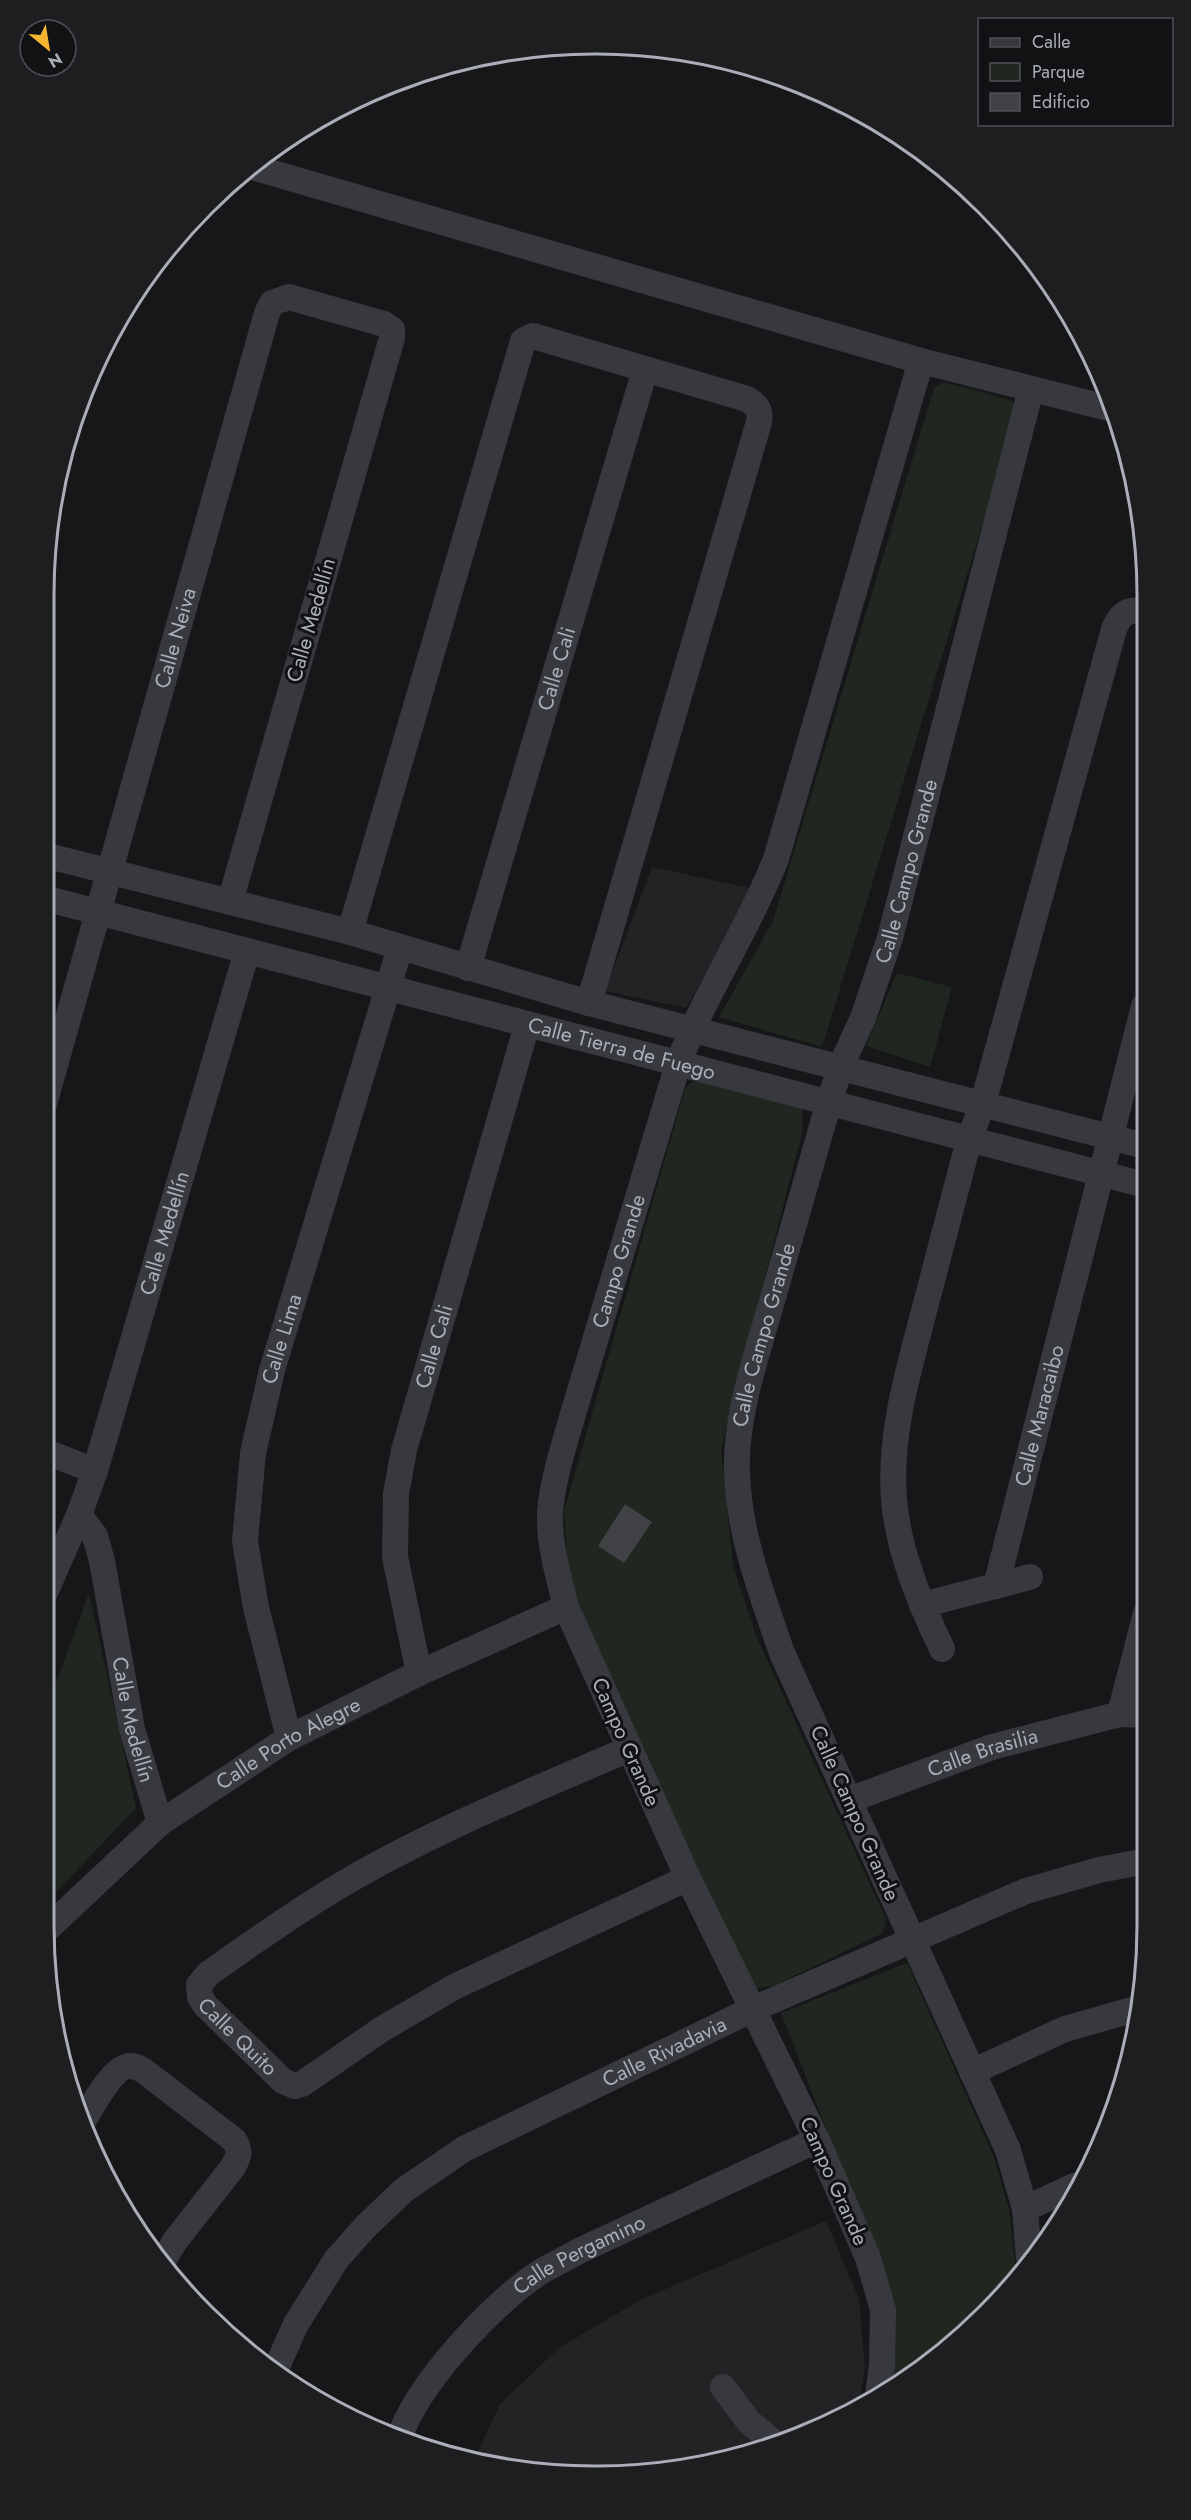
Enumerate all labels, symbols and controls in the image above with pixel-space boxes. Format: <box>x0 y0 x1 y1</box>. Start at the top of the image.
north arrow <box>18 18 78 78</box>
legend <box>978 18 1173 126</box>
text: Calle <box>1032 29 1071 55</box>
text: N <box>44 47 67 74</box>
text: Parque <box>1032 59 1085 85</box>
text: Edificio <box>1032 89 1090 115</box>
street label: Calle Medellín <box>279 554 343 686</box>
street label: Calle Neiva <box>147 584 204 692</box>
street label: Calle Cali <box>530 623 583 714</box>
street label: Calle Campo Grande <box>867 776 945 967</box>
street label: Calle Tierra de Fuego <box>525 1010 719 1087</box>
street label: Calle Medellín <box>132 1167 197 1299</box>
street label: Campo Grande <box>585 1191 653 1332</box>
street label: Calle Campo Grande <box>725 1239 803 1429</box>
street label: Calle Lima <box>254 1290 309 1387</box>
street label: Calle Cali <box>408 1301 460 1392</box>
street label: Calle Maracaibo <box>1007 1342 1072 1489</box>
street label: Calle Medellín <box>104 1654 162 1786</box>
street label: Campo Grande <box>584 1673 668 1811</box>
street label: Calle Porto Alegre <box>210 1690 366 1797</box>
street label: Calle Campo Grande <box>803 1720 907 1906</box>
street label: Calle Brasilia <box>923 1721 1041 1785</box>
street label: Calle Quito <box>191 1991 284 2083</box>
street label: Calle Rivadavia <box>597 2009 732 2095</box>
street label: Campo Grande <box>792 2112 876 2250</box>
street label: Calle Pergamino <box>506 2207 650 2302</box>

